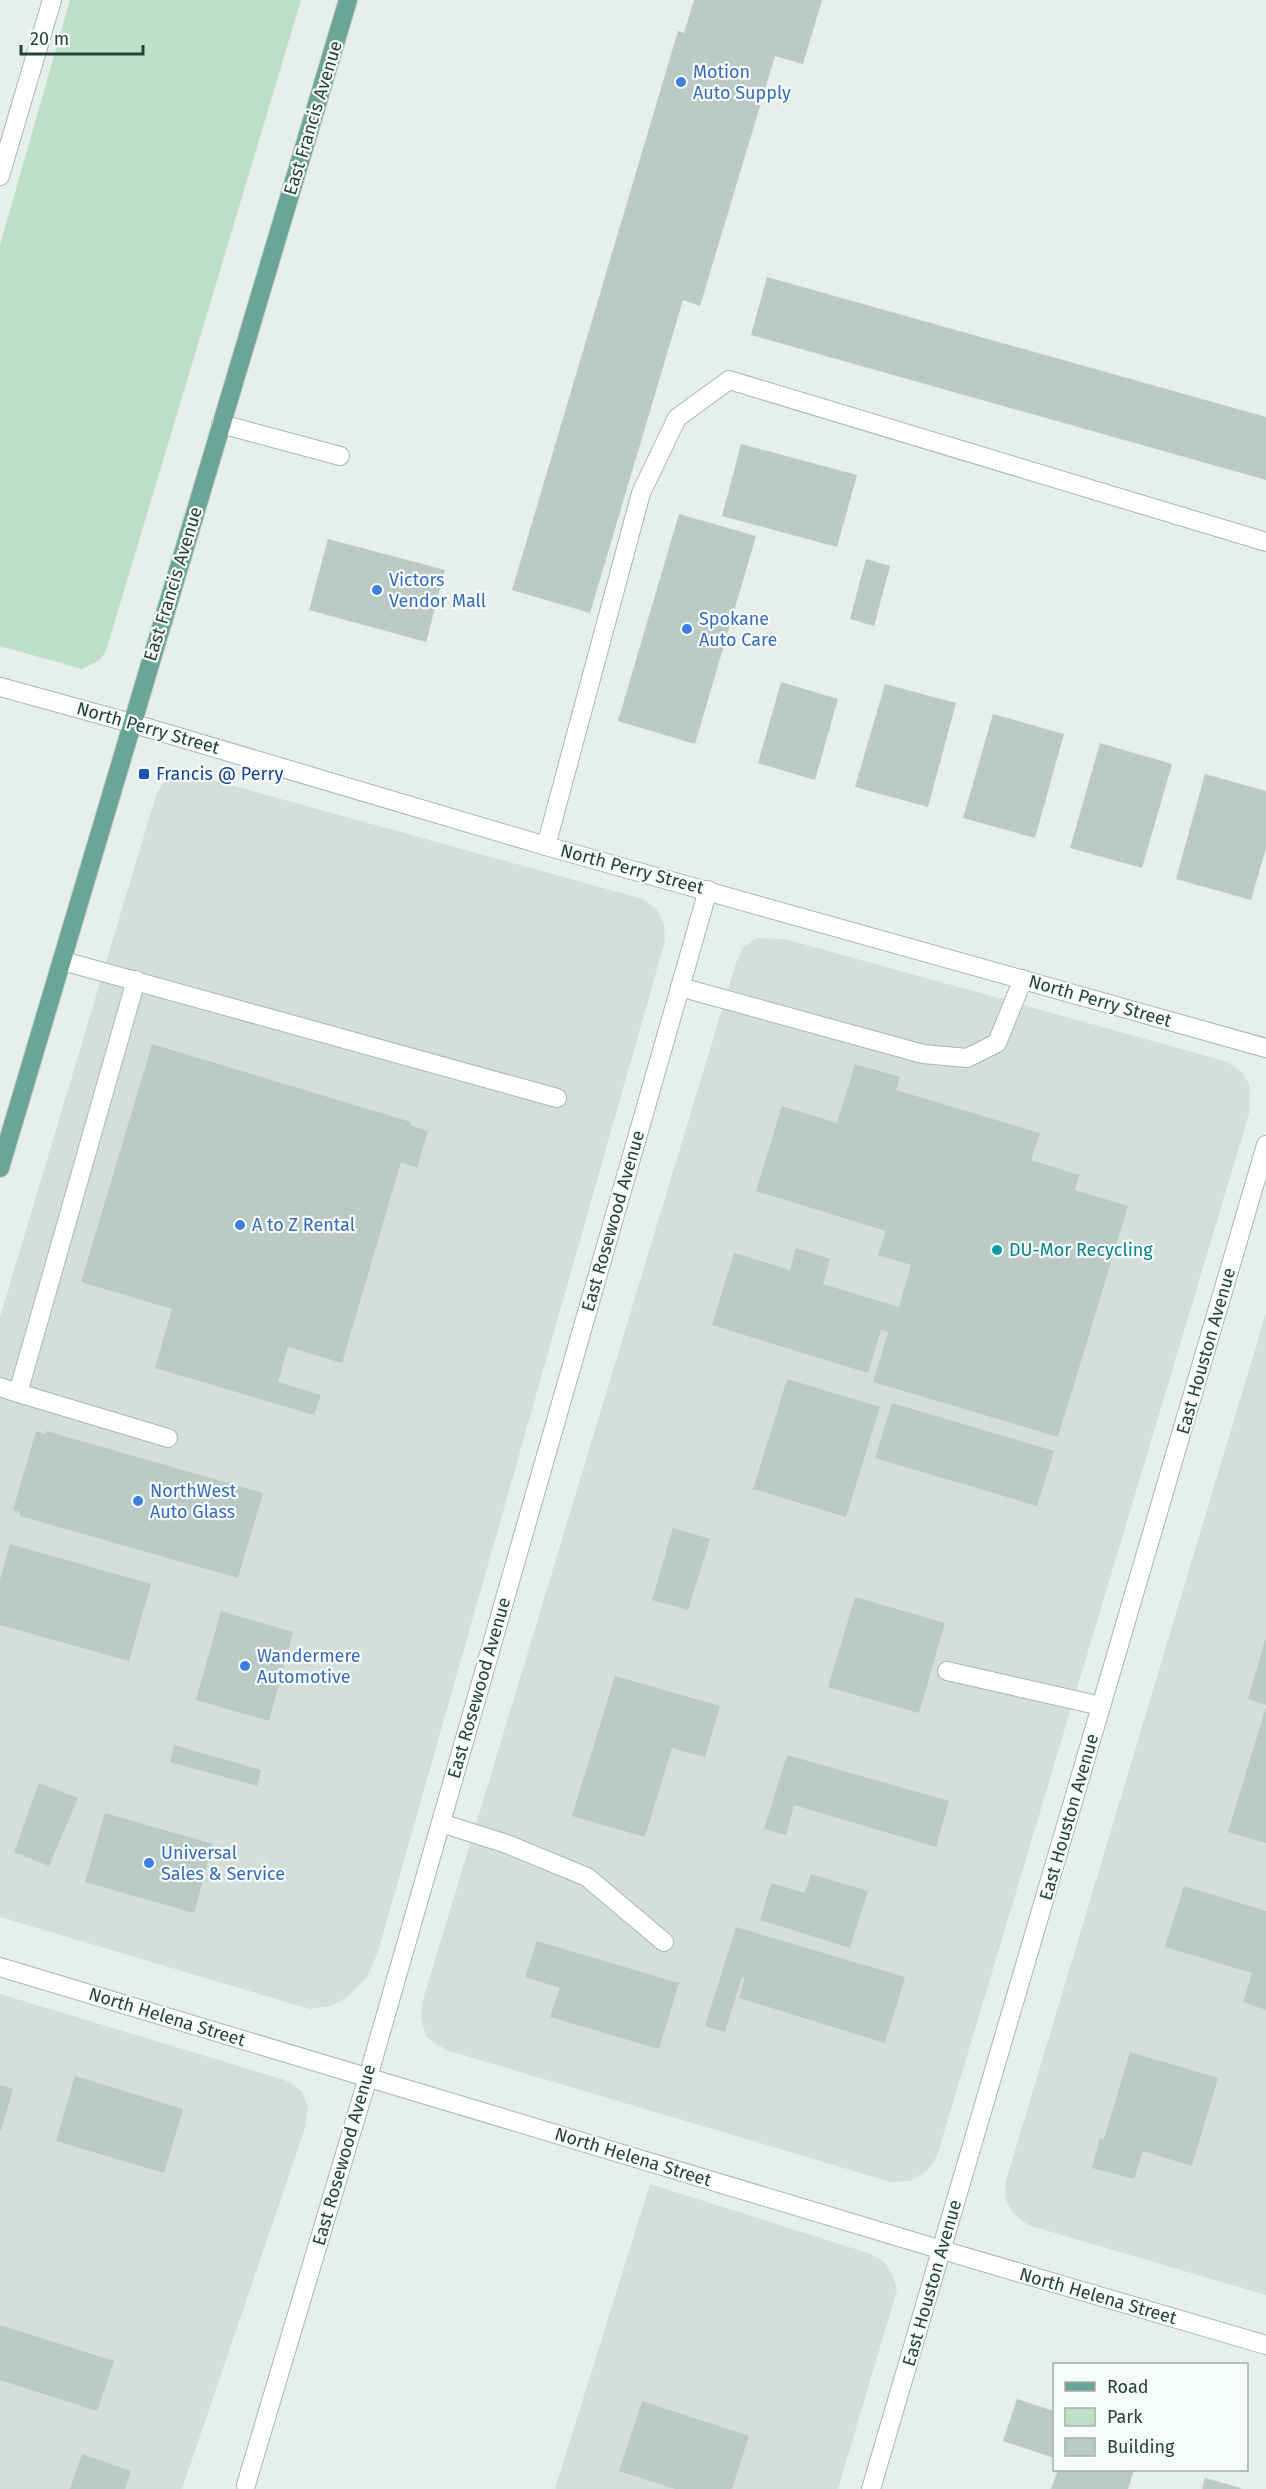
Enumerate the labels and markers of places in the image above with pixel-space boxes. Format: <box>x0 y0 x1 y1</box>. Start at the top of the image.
place label: Motion Auto Supply <box>693 61 791 104</box>
marker: Motion Auto Supply <box>674 75 688 89</box>
place label: Victors Vendor Mall <box>389 569 486 612</box>
marker: Victors Vendor Mall <box>370 583 384 597</box>
place label: Spokane Auto Care <box>699 608 777 651</box>
marker: Spokane Auto Care <box>680 622 694 636</box>
place label: Francis @ Perry <box>156 763 283 785</box>
marker: Francis @ Perry <box>137 767 151 781</box>
place label: A to Z Rental <box>252 1214 355 1236</box>
marker: A to Z Rental <box>233 1218 247 1232</box>
place label: DU-Mor Recycling <box>1009 1239 1153 1261</box>
marker: DU-Mor Recycling <box>990 1243 1004 1257</box>
place label: NorthWest Auto Glass <box>150 1480 237 1523</box>
marker: NorthWest Auto Glass <box>131 1494 145 1508</box>
place label: Wandermere Automotive <box>257 1645 361 1688</box>
marker: Wandermere Automotive <box>238 1659 252 1673</box>
place label: Universal Sales & Service <box>161 1842 285 1885</box>
marker: Universal Sales & Service <box>142 1856 156 1870</box>

